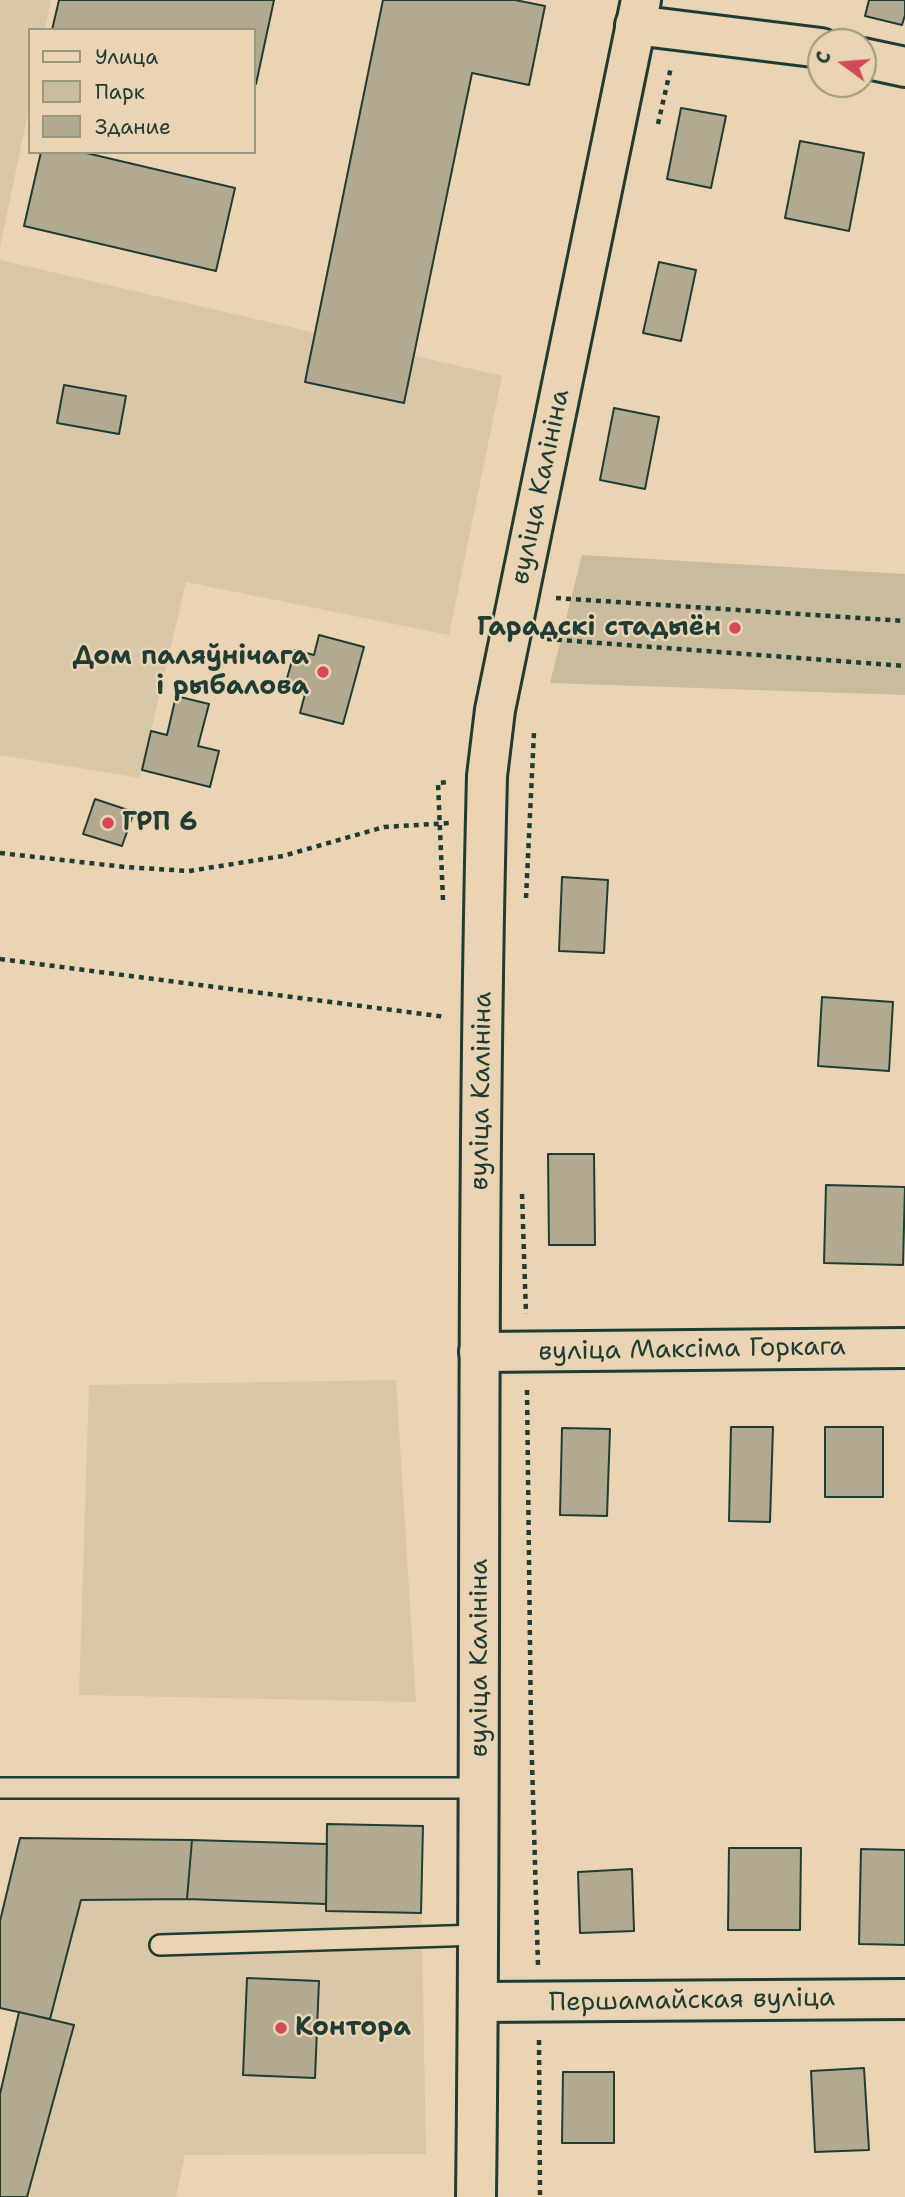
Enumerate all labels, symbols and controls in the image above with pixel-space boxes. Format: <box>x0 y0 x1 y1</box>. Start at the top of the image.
legend <box>28 28 256 154</box>
north arrow <box>807 28 877 98</box>
text: Улица <box>95 43 158 71</box>
text: С <box>810 49 837 67</box>
text: Парк <box>95 78 145 106</box>
text: Здание <box>95 113 171 141</box>
street label: вуліца Калініна <box>505 387 577 587</box>
place label: Гарадскі стадыён <box>477 612 721 644</box>
marker: Гарадскі стадыён <box>727 620 743 636</box>
place label: Дом паляўнічага і рыбалова <box>73 641 309 702</box>
marker: Дом паляўнічага і рыбалова <box>315 664 331 680</box>
place label: ГРП 6 <box>122 807 198 839</box>
marker: ГРП 6 <box>100 815 116 831</box>
street label: вуліца Калініна <box>465 991 499 1191</box>
street label: вуліца Максіма Горкага <box>538 1332 846 1368</box>
street label: вуліца Калініна <box>464 1559 496 1757</box>
street label: Першамайская вуліца <box>549 1983 835 2019</box>
place label: Контора <box>295 2012 411 2044</box>
marker: Контора <box>273 2020 289 2036</box>

